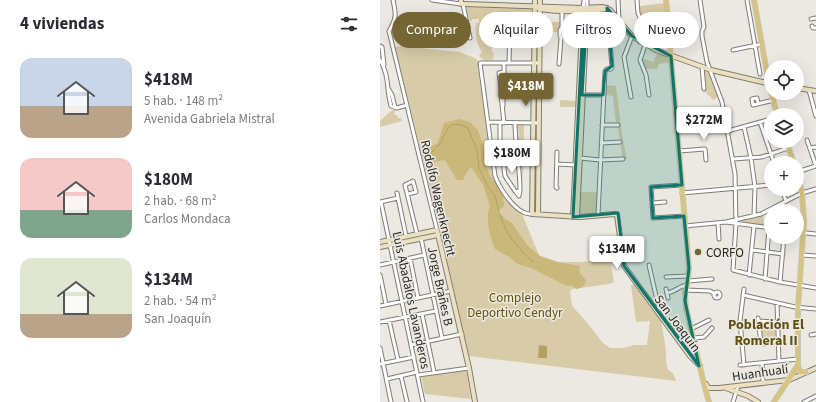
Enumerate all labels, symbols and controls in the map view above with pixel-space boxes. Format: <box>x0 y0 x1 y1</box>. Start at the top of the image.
text: 4 viviendas <box>20 12 104 36</box>
chip: Comprar <box>392 12 471 48</box>
chip: Alquilar <box>479 12 553 48</box>
chip: Filtros <box>561 12 626 48</box>
chip: Nuevo <box>634 12 699 48</box>
icon: filters <box>338 13 360 35</box>
map controls <box>764 60 804 244</box>
button: locate <box>764 60 804 100</box>
text: $418M <box>144 68 193 92</box>
pin: $418M <box>498 73 554 107</box>
icon: home <box>52 74 100 122</box>
text: $418M <box>507 77 545 95</box>
text: 5 hab. · 148 m² <box>144 92 223 110</box>
pin: $272M <box>676 107 732 141</box>
button: layers <box>764 108 804 148</box>
text: Avenida Gabriela Mistral <box>144 110 275 128</box>
text: $272M <box>685 111 723 129</box>
street label: Rodolfo Wagenknecht <box>416 138 460 259</box>
pin: $180M <box>484 140 540 174</box>
text: $180M <box>493 144 531 162</box>
button: + <box>764 156 804 196</box>
text: $180M <box>144 168 193 192</box>
icon: home <box>52 174 100 222</box>
text: 2 hab. · 68 m² <box>144 192 217 210</box>
button: − <box>764 204 804 244</box>
text: Carlos Mondaca <box>144 210 231 228</box>
street label: Luis Abadalos Lavanderos <box>388 230 435 371</box>
pin: $134M <box>589 236 645 270</box>
text: $134M <box>598 240 636 258</box>
place label: CORFO <box>706 244 744 262</box>
street label: Jorge Brañes B <box>423 245 457 328</box>
marker: CORFO <box>693 247 703 257</box>
text: $134M <box>144 268 193 292</box>
icon: home <box>52 274 100 322</box>
park label: Complejo Deportivo Cendyr <box>467 289 563 322</box>
street label: San Joaquín <box>650 291 705 356</box>
text: 2 hab. · 54 m² <box>144 292 217 310</box>
text: San Joaquín <box>144 310 211 328</box>
district label: Población El Romeral II <box>728 315 804 351</box>
street label: Huanhualí <box>731 360 790 386</box>

